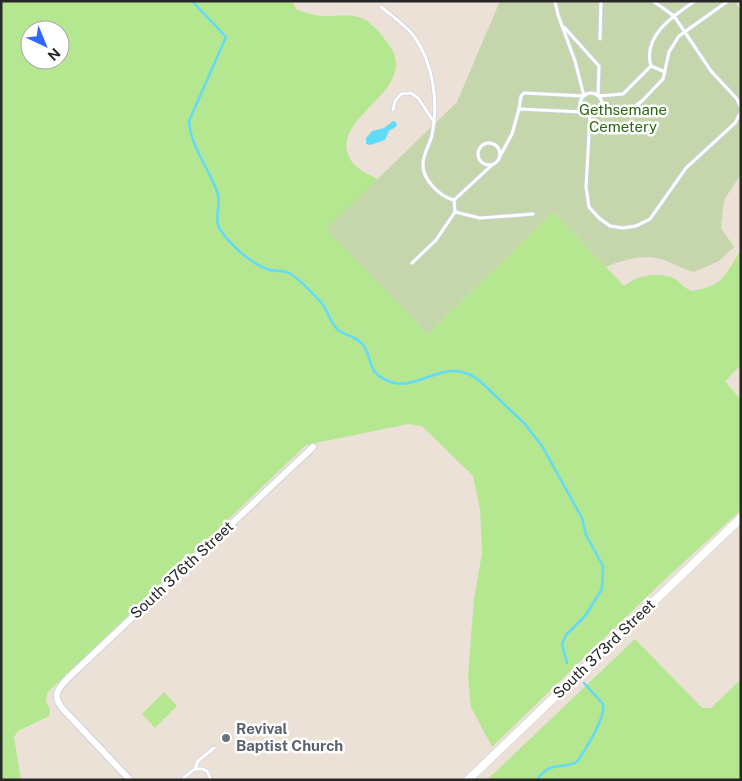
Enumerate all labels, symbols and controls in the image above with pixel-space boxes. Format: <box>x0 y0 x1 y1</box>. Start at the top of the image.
north arrow <box>20 20 70 70</box>
text: N <box>45 45 64 64</box>
park label: Gethsemane Cemetery <box>579 101 667 135</box>
street label: South 376th Street <box>127 517 237 622</box>
street label: South 373rd Street <box>549 596 658 702</box>
place label: Revival Baptist Church <box>236 720 343 754</box>
marker: Revival Baptist Church <box>220 732 232 744</box>

